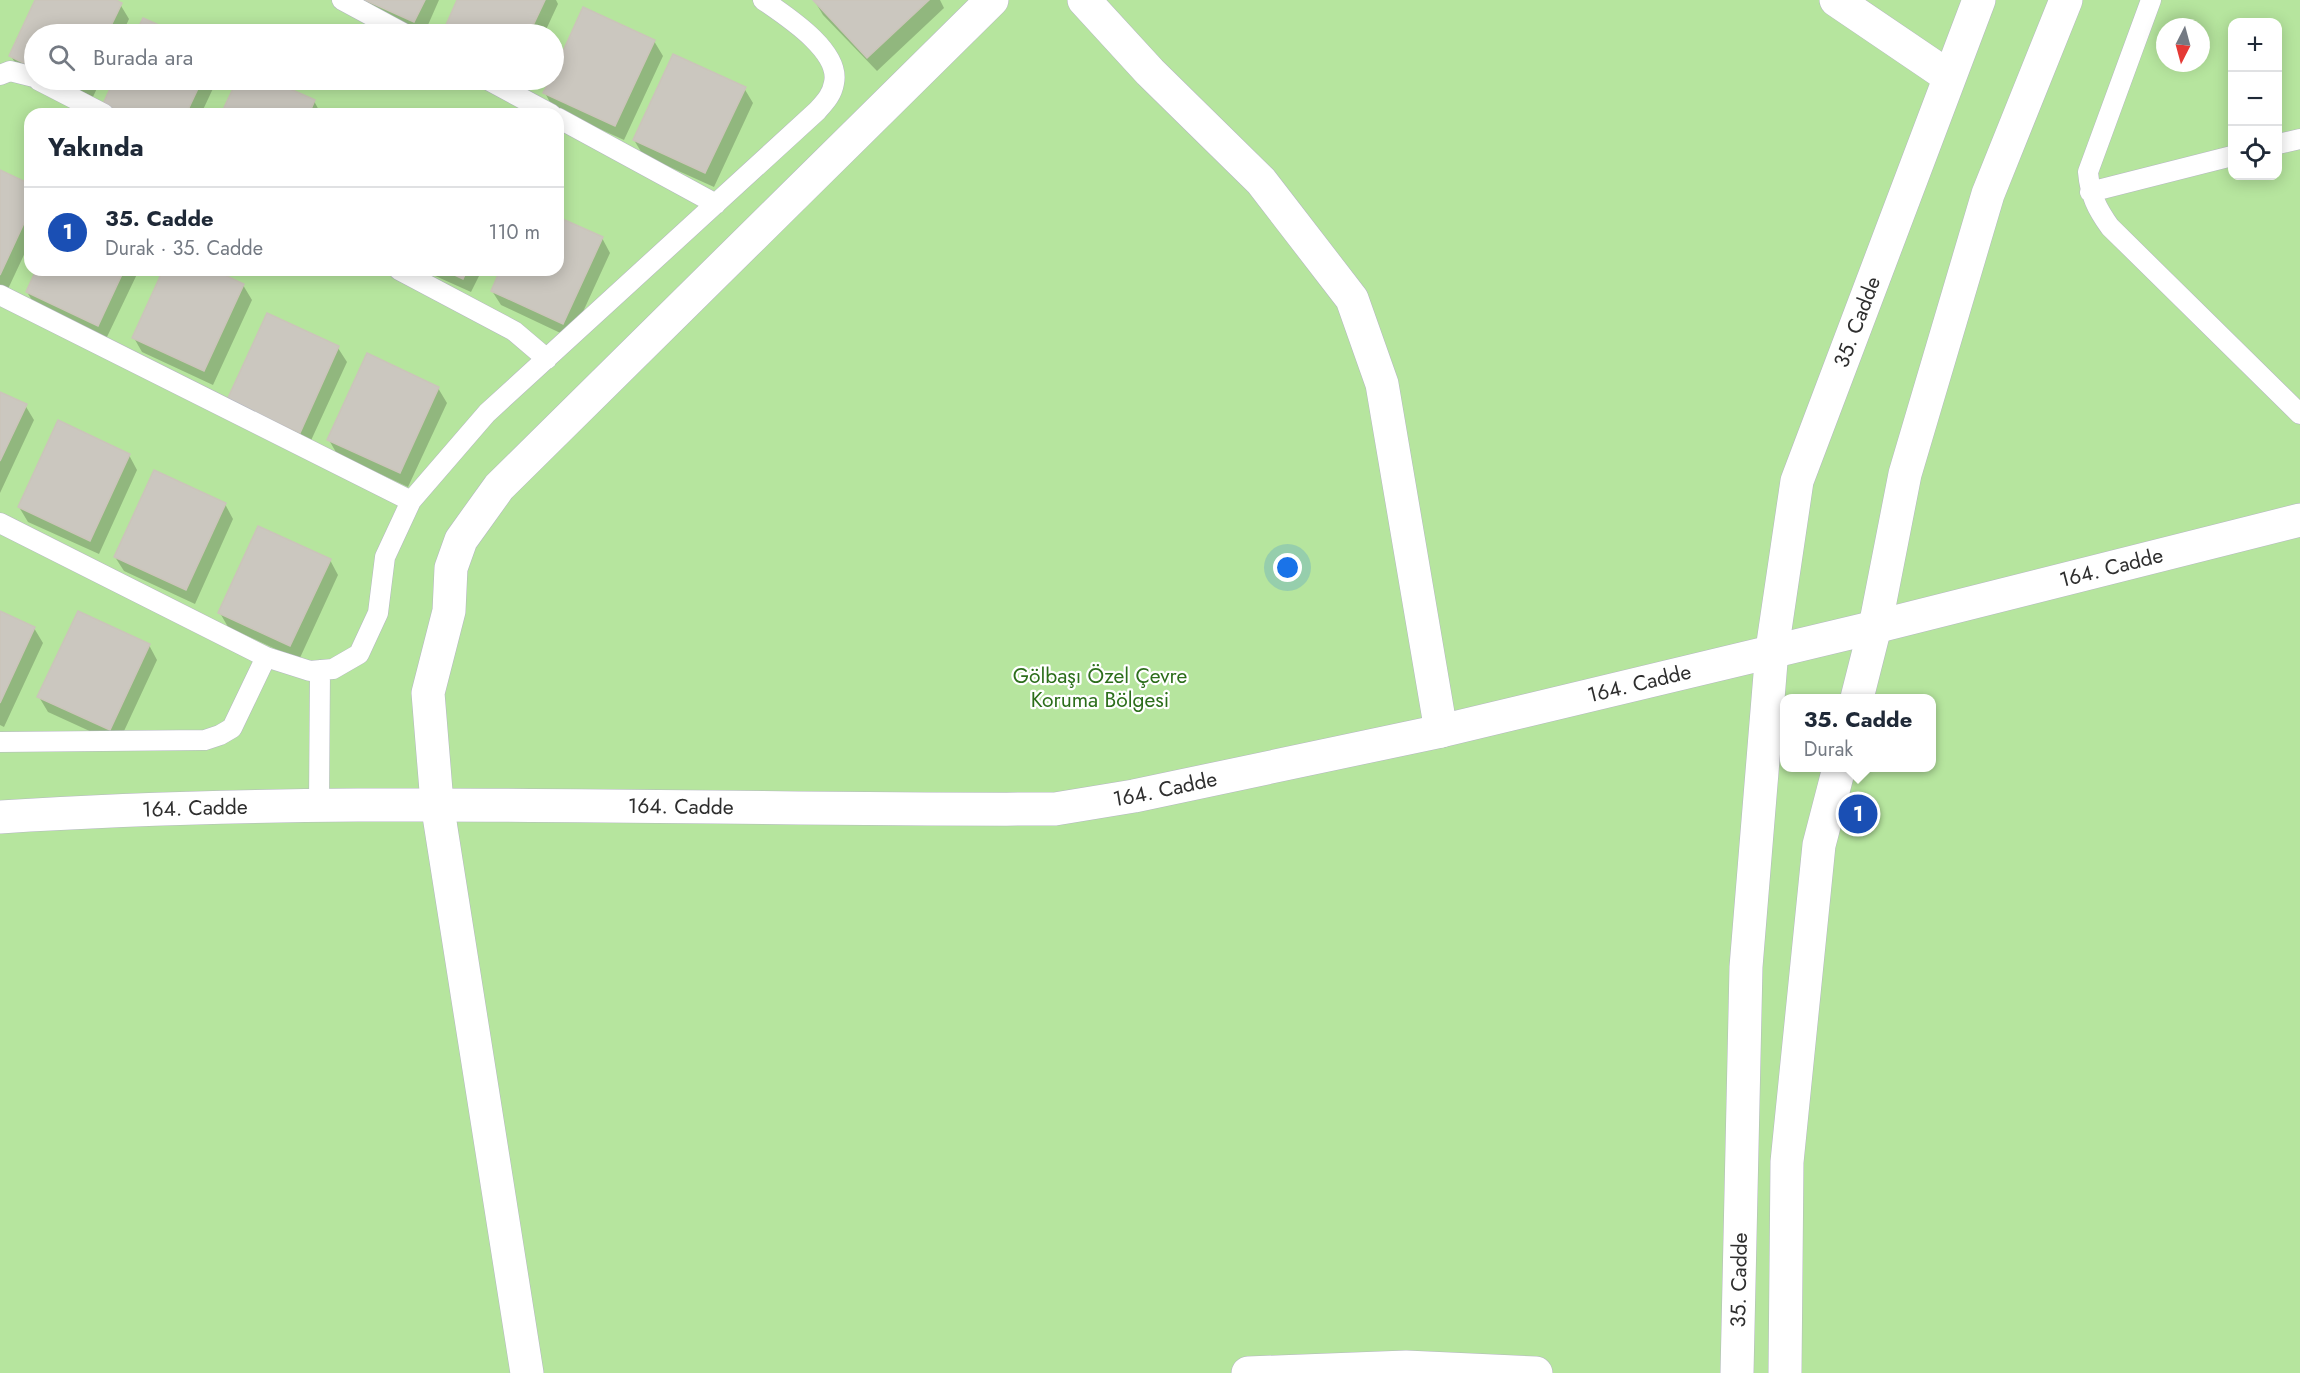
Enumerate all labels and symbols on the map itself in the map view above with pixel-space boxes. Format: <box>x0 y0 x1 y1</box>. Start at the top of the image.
north arrow <box>2156 18 2210 72</box>
street label: 35. Cadde <box>1826 272 1888 372</box>
street label: 164. Cadde <box>2056 540 2166 595</box>
your location <box>1273 553 1302 582</box>
street label: 164. Cadde <box>1584 657 1694 710</box>
park label: Gölbaşı Özel Çevre Koruma Bölgesi <box>1013 661 1187 715</box>
street label: 164. Cadde <box>1111 764 1220 814</box>
street label: 164. Cadde <box>628 791 734 822</box>
street label: 164. Cadde <box>141 792 248 825</box>
pin: 1 <box>1838 792 1878 836</box>
street label: 35. Cadde <box>1723 1232 1755 1328</box>

